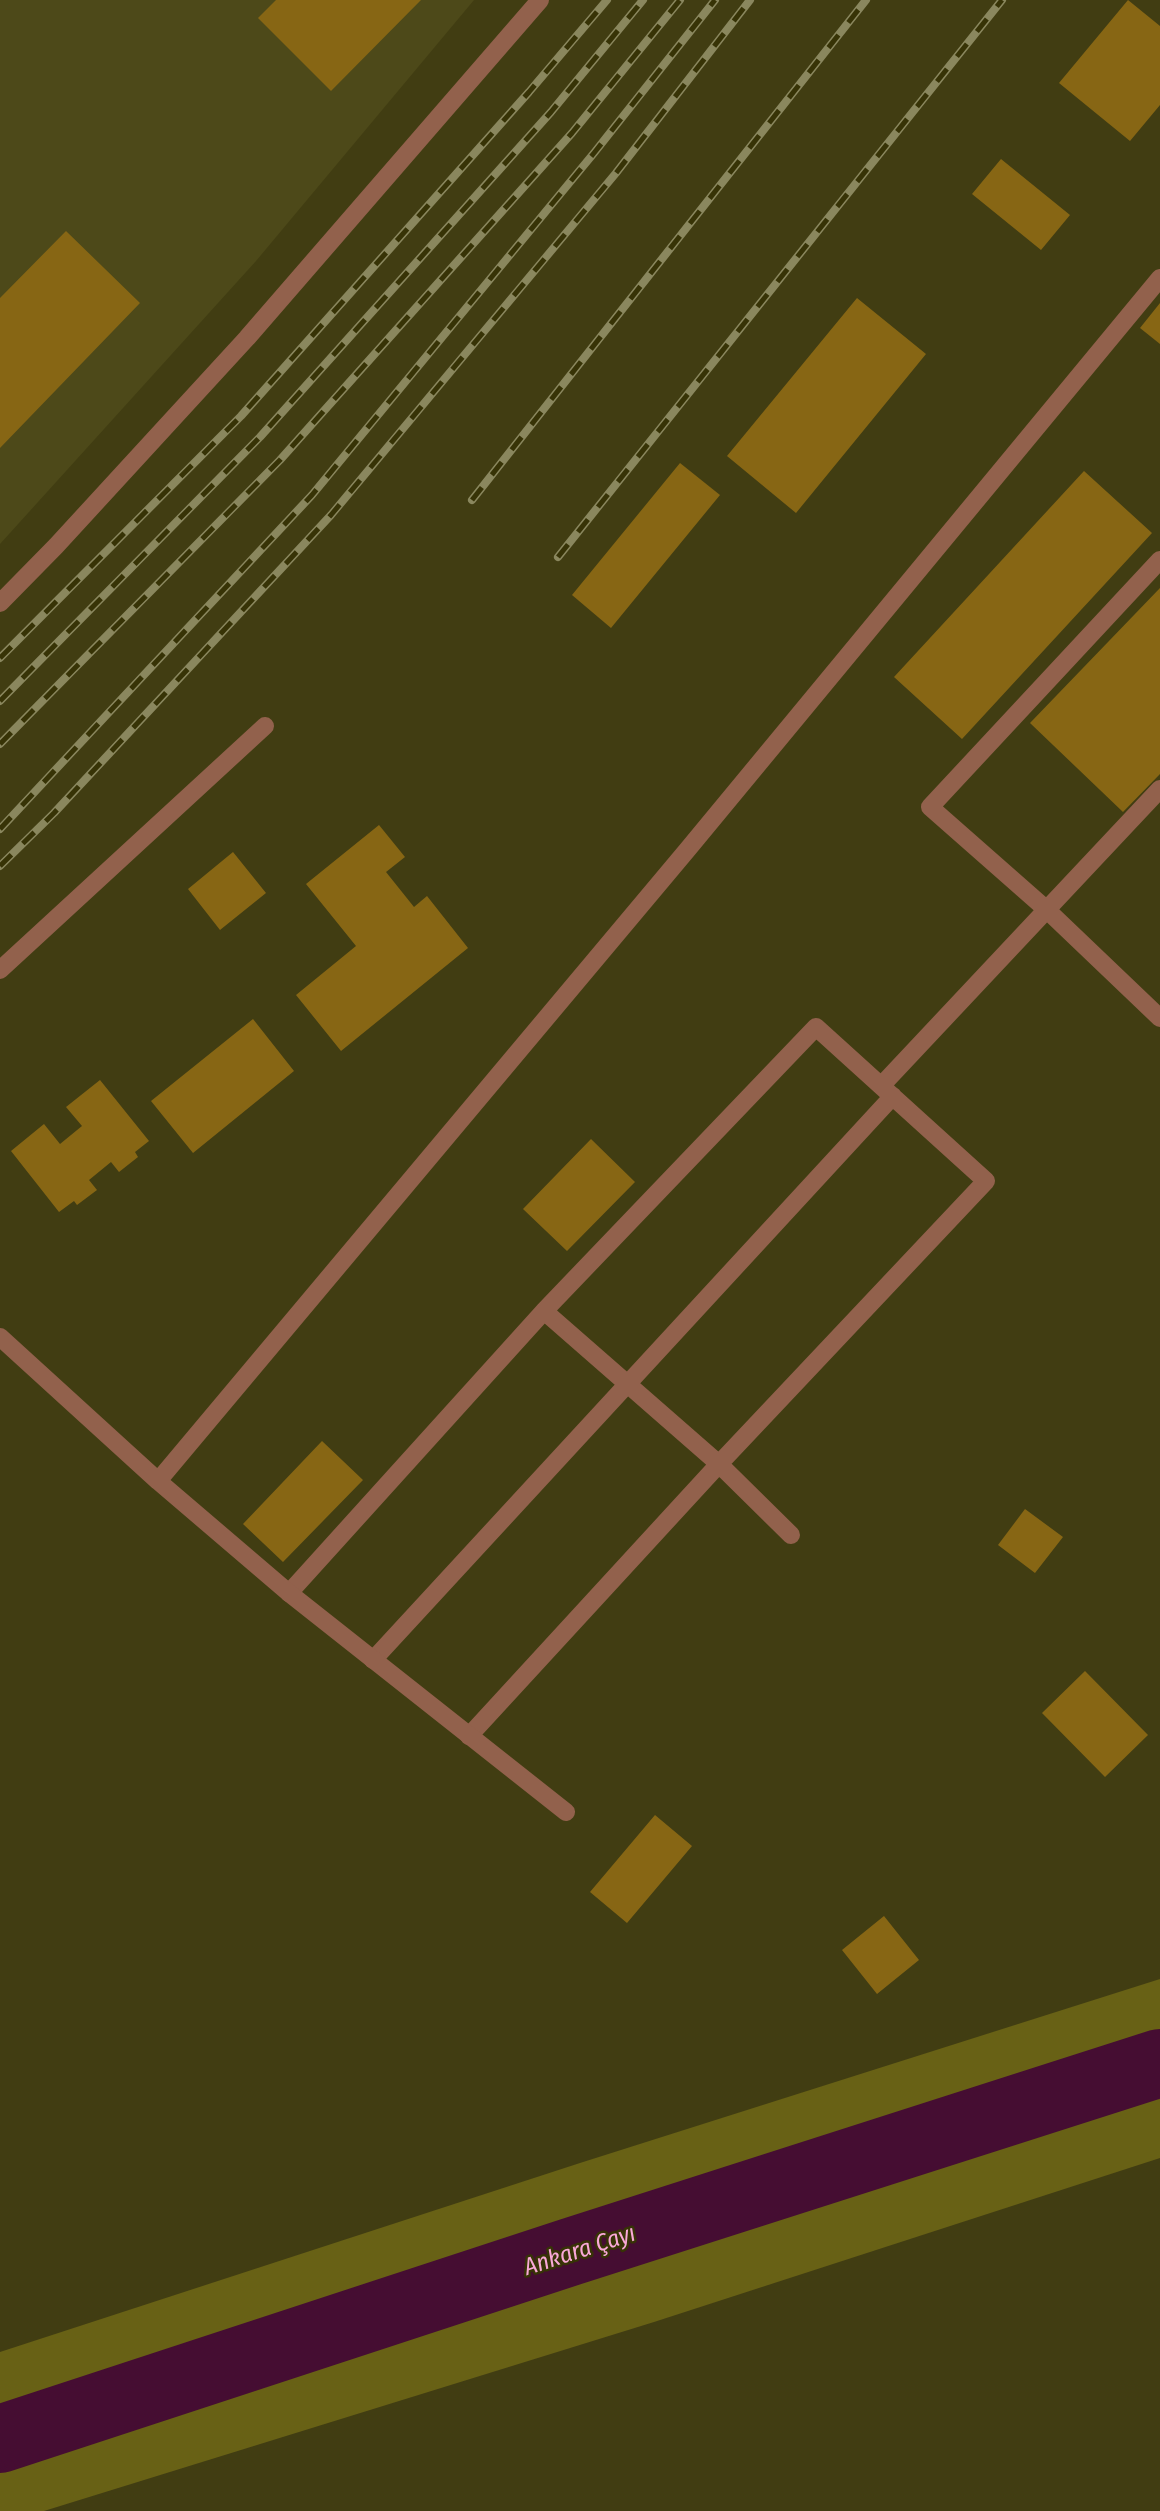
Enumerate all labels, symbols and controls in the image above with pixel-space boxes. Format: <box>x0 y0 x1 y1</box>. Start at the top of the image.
water label: Ankara Çayı <box>521 2219 639 2283</box>

